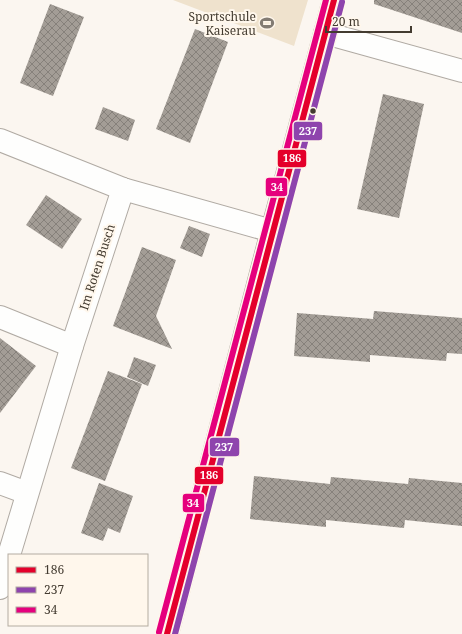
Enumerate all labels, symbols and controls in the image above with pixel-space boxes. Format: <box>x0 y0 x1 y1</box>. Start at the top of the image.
place label: Sportschule Kaiserau <box>189 8 256 39</box>
scale bar <box>326 8 411 34</box>
text: 20 m <box>332 13 360 30</box>
sports icon: Sportschule Kaiserau <box>259 15 275 31</box>
unlabelled marker <box>308 106 318 116</box>
line badge: 237 <box>293 121 323 141</box>
text: 237 <box>299 123 317 138</box>
line badge: 186 <box>277 149 307 168</box>
text: 186 <box>283 150 301 165</box>
line badge: 34 <box>265 177 288 197</box>
text: 34 <box>271 179 283 194</box>
street label: Im Roten Busch <box>75 221 119 312</box>
line badge: 237 <box>209 437 240 457</box>
text: 237 <box>215 439 233 454</box>
line badge: 186 <box>194 466 224 485</box>
text: 186 <box>200 467 218 482</box>
line badge: 34 <box>182 493 205 513</box>
text: 34 <box>187 495 199 510</box>
legend <box>8 554 148 626</box>
text: 186 <box>44 561 64 578</box>
text: 237 <box>44 581 64 598</box>
text: 34 <box>44 601 58 618</box>

